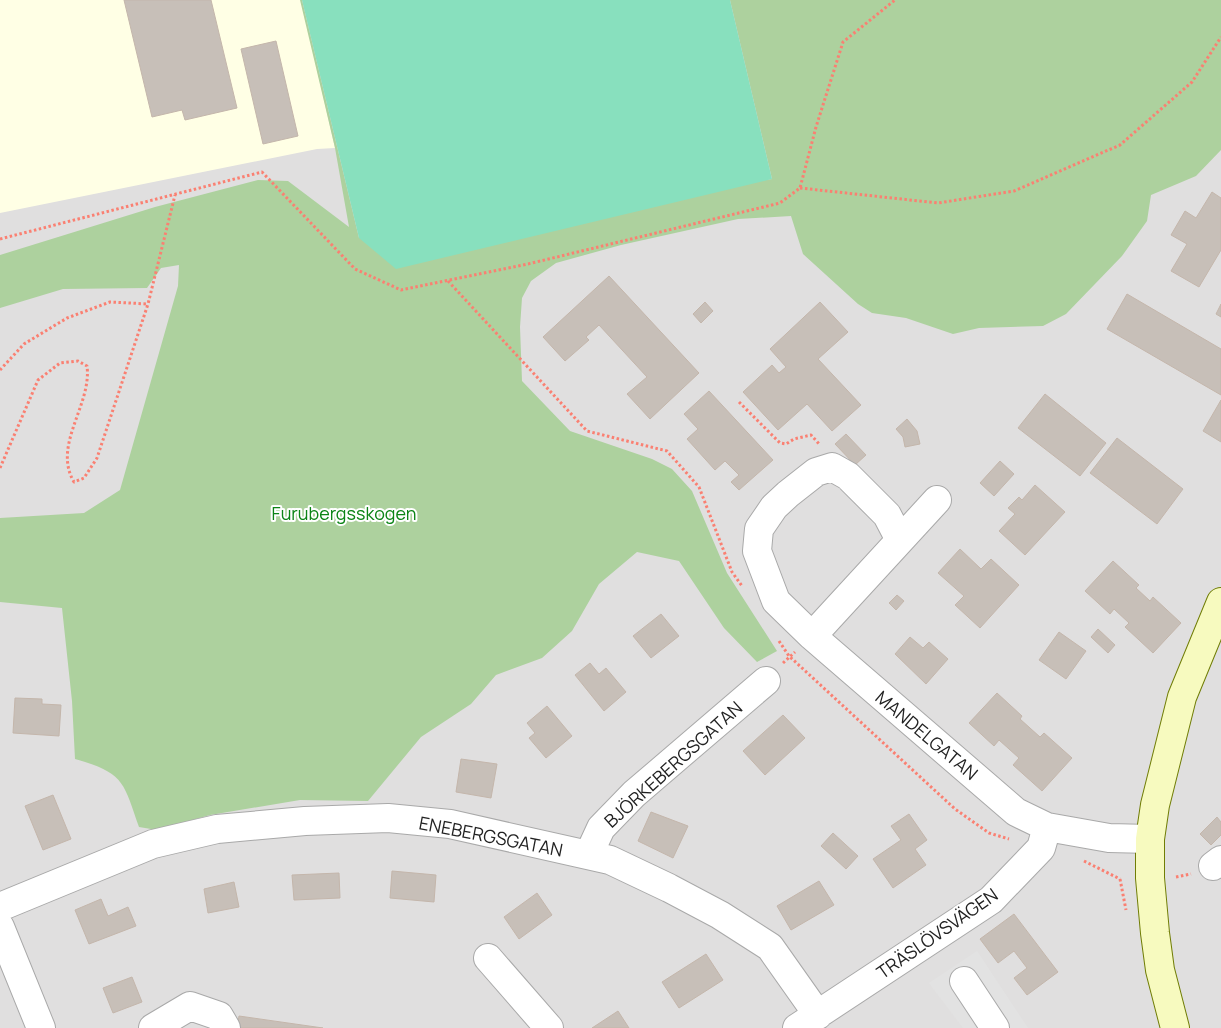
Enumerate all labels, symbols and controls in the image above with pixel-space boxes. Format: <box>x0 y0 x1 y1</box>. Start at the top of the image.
park label: Furubergsskogen <box>272 501 416 525</box>
street label: MANDELGATAN <box>871 685 983 785</box>
street label: BJÖRKEBERGSGATAN <box>599 696 747 832</box>
street label: ENEBERGSGATAN <box>417 810 565 862</box>
street label: TRÄSLÖVSVÄGEN <box>872 882 1002 984</box>

